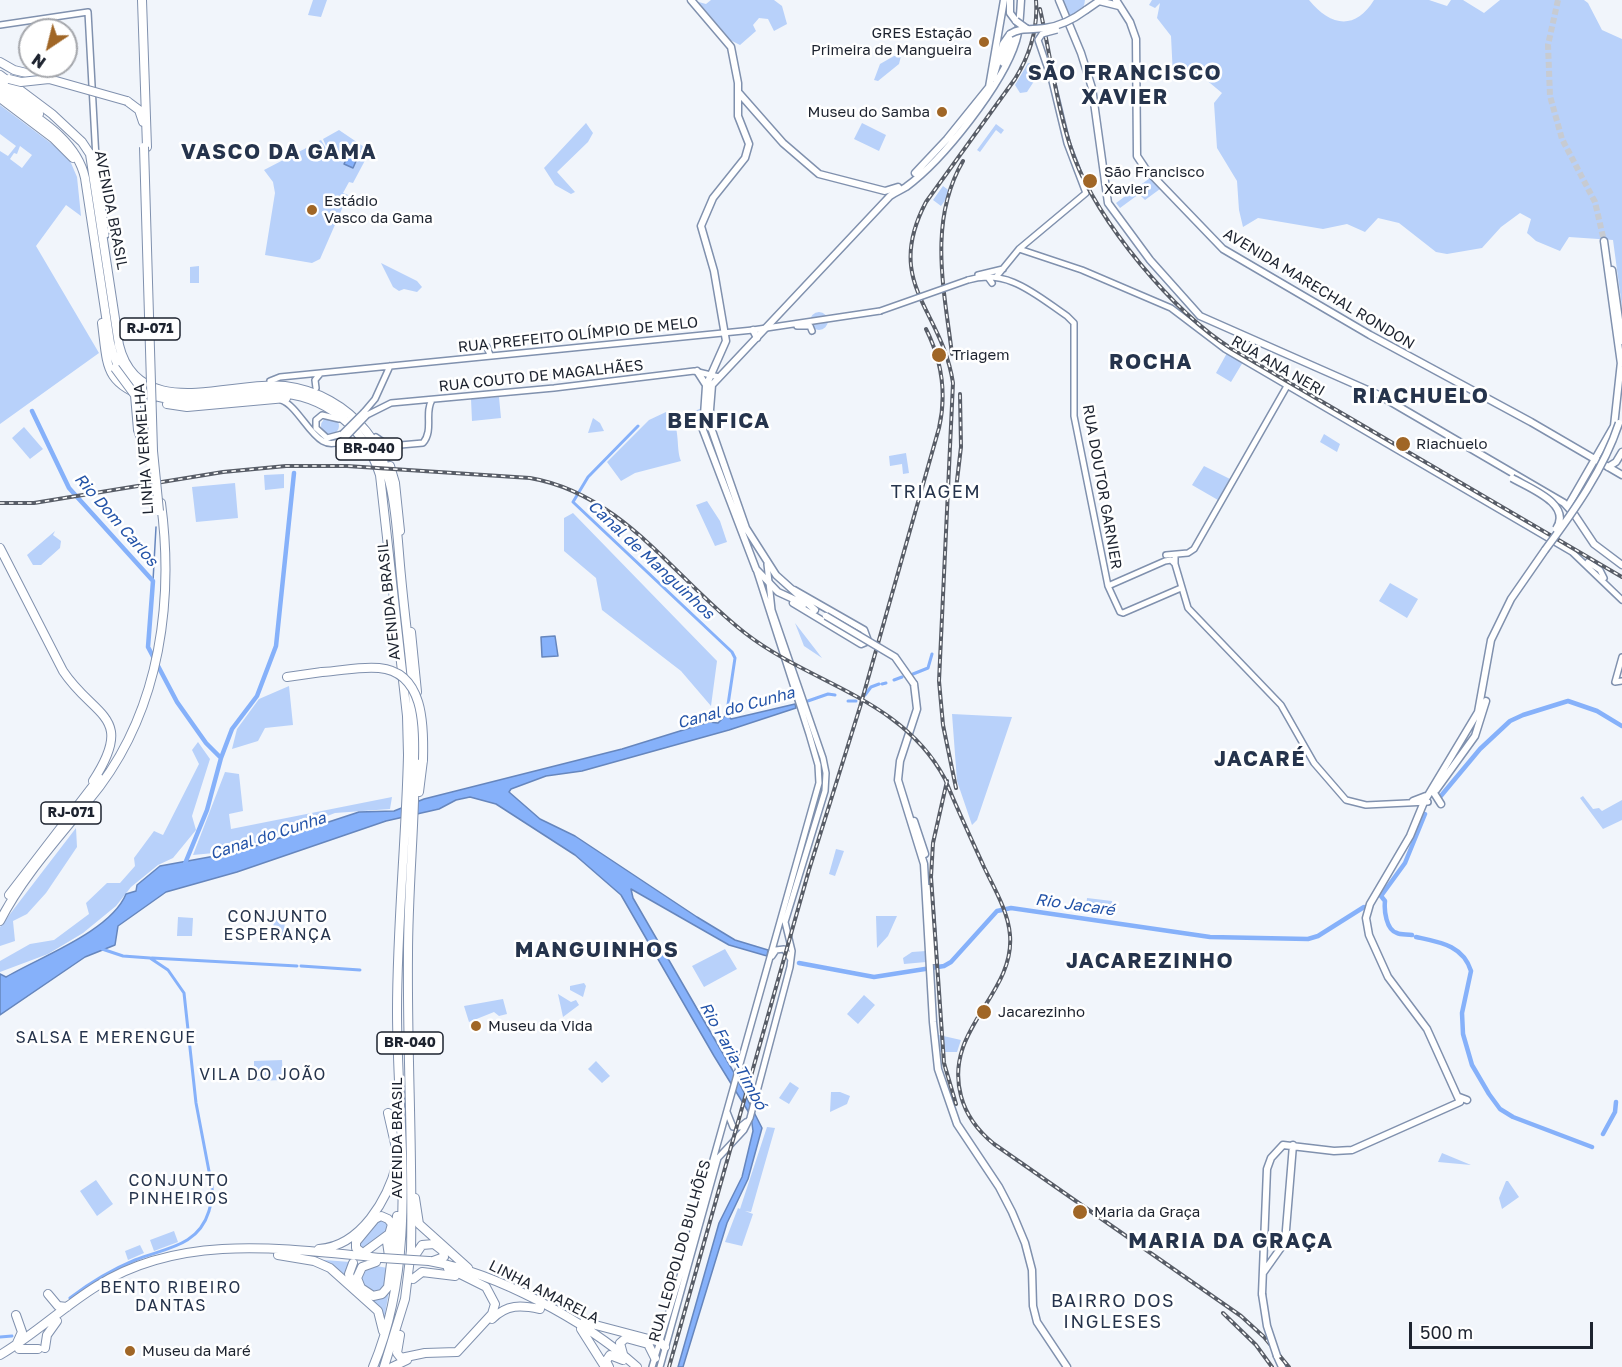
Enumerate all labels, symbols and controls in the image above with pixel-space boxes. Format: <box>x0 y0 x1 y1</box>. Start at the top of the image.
north arrow <box>18 18 78 78</box>
place label: GRES Estação Primeira de Mangueira <box>811 24 972 59</box>
marker: GRES Estação Primeira de Mangueira <box>977 35 991 49</box>
text: N <box>28 49 50 73</box>
district label: SÃO FRANCISCO XAVIER <box>1028 60 1222 110</box>
place label: Museu do Samba <box>808 103 930 121</box>
marker: Museu do Samba <box>935 105 949 119</box>
district label: VASCO DA GAMA <box>181 139 377 165</box>
street label: AVENIDA BRASIL <box>91 149 131 271</box>
place label: São Francisco Xavier <box>1104 163 1204 198</box>
marker: São Francisco Xavier <box>1081 172 1099 190</box>
place label: Estádio Vasco da Gama <box>324 192 433 227</box>
marker: Estádio Vasco da Gama <box>305 203 319 217</box>
street label: AVENIDA MARECHAL RONDON <box>1220 225 1418 353</box>
street label: RUA PREFEITO OLÍMPIO DE MELO <box>457 313 699 357</box>
road number: RJ-071 <box>120 318 180 340</box>
street label: RUA ANA NERI <box>1228 332 1328 400</box>
marker: Triagem <box>930 346 948 364</box>
place label: Triagem <box>952 346 1009 364</box>
district label: ROCHA <box>1109 349 1193 375</box>
street label: RUA COUTO DE MAGALHÃES <box>438 356 644 396</box>
street label: LINHA VERMELHA <box>130 383 158 515</box>
district label: RIACHUELO <box>1353 383 1489 409</box>
street label: RUA DOUTOR GARNIER <box>1079 403 1125 571</box>
district label: BENFICA <box>667 408 771 434</box>
marker: Riachuelo <box>1394 435 1412 453</box>
place label: Riachuelo <box>1416 435 1488 453</box>
road number: BR-040 <box>336 438 402 460</box>
water label: Rio Dom Carlos <box>70 470 162 570</box>
district label: TRIAGEM <box>891 481 981 503</box>
water label: Canal de Manguinhos <box>584 497 718 623</box>
street label: AVENIDA BRASIL <box>374 539 404 661</box>
water label: Canal do Cunha <box>675 683 797 733</box>
district label: JACARÉ <box>1214 746 1306 772</box>
road number: RJ-071 <box>41 802 101 824</box>
water label: Canal do Cunha <box>208 808 328 864</box>
water label: Rio Jacaré <box>1034 890 1116 920</box>
district label: CONJUNTO ESPERANÇA <box>224 907 332 945</box>
district label: MANGUINHOS <box>515 937 679 963</box>
district label: JACAREZINHO <box>1066 948 1234 974</box>
water label: Rio Faria-Timbó <box>696 999 770 1113</box>
marker: Jacarezinho <box>975 1003 993 1021</box>
place label: Jacarezinho <box>998 1003 1085 1021</box>
place label: Museu da Vida <box>488 1017 593 1035</box>
marker: Museu da Vida <box>469 1019 483 1033</box>
district label: SALSA E MERENGUE <box>15 1028 197 1048</box>
road number: BR-040 <box>377 1032 443 1054</box>
district label: VILA DO JOÃO <box>199 1065 327 1085</box>
street label: AVENIDA BRASIL <box>388 1077 406 1199</box>
street label: RUA LEOPOLDO BULHÕES <box>645 1158 715 1344</box>
district label: CONJUNTO PINHEIROS <box>128 1171 230 1209</box>
marker: Maria da Graça <box>1071 1203 1089 1221</box>
place label: Maria da Graça <box>1094 1203 1200 1221</box>
district label: MARIA DA GRAÇA <box>1128 1228 1334 1254</box>
street label: LINHA AMARELA <box>486 1256 602 1328</box>
district label: BENTO RIBEIRO DANTAS <box>100 1278 242 1316</box>
district label: BAIRRO DOS INGLESES <box>1051 1290 1175 1332</box>
scale bar <box>1412 1310 1596 1348</box>
text: 500 m <box>1420 1321 1473 1343</box>
place label: Museu da Maré <box>142 1342 251 1360</box>
marker: Museu da Maré <box>123 1344 137 1358</box>

